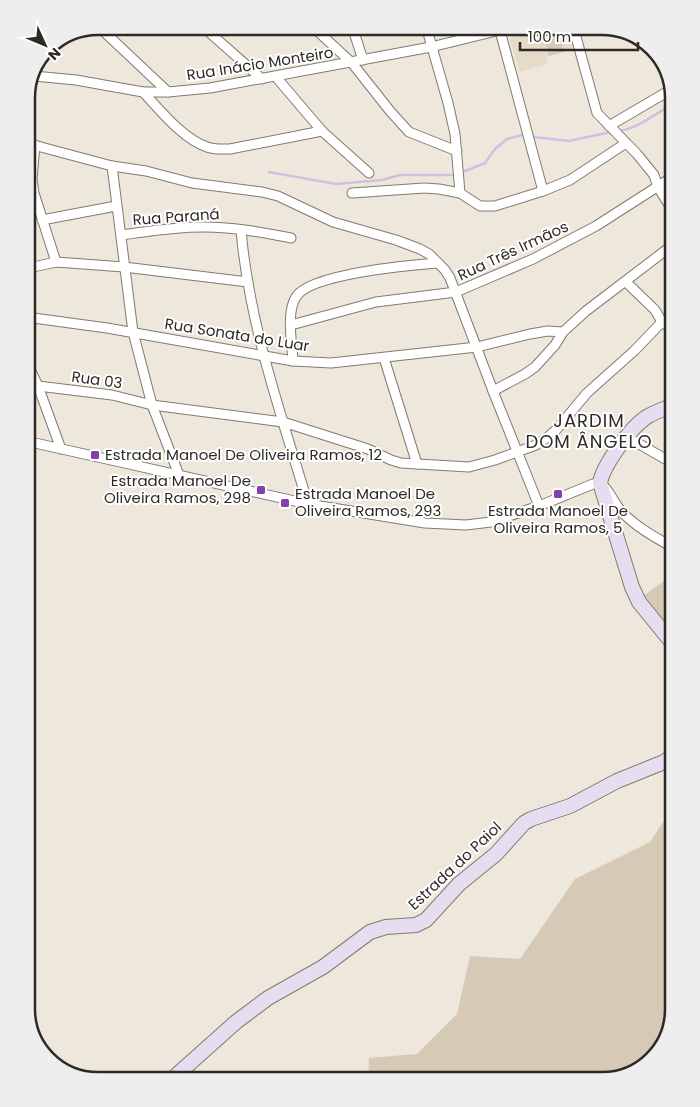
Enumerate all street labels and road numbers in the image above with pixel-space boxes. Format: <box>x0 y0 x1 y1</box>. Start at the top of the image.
street label: Rua Inácio Monteiro <box>185 42 335 85</box>
street label: Rua Paraná <box>132 203 220 230</box>
street label: Rua Três Irmãos <box>454 216 572 285</box>
street label: Rua Sonata do Luar <box>163 313 311 356</box>
street label: Rua 03 <box>70 366 124 393</box>
street label: Estrada do Paiol <box>403 817 506 914</box>

